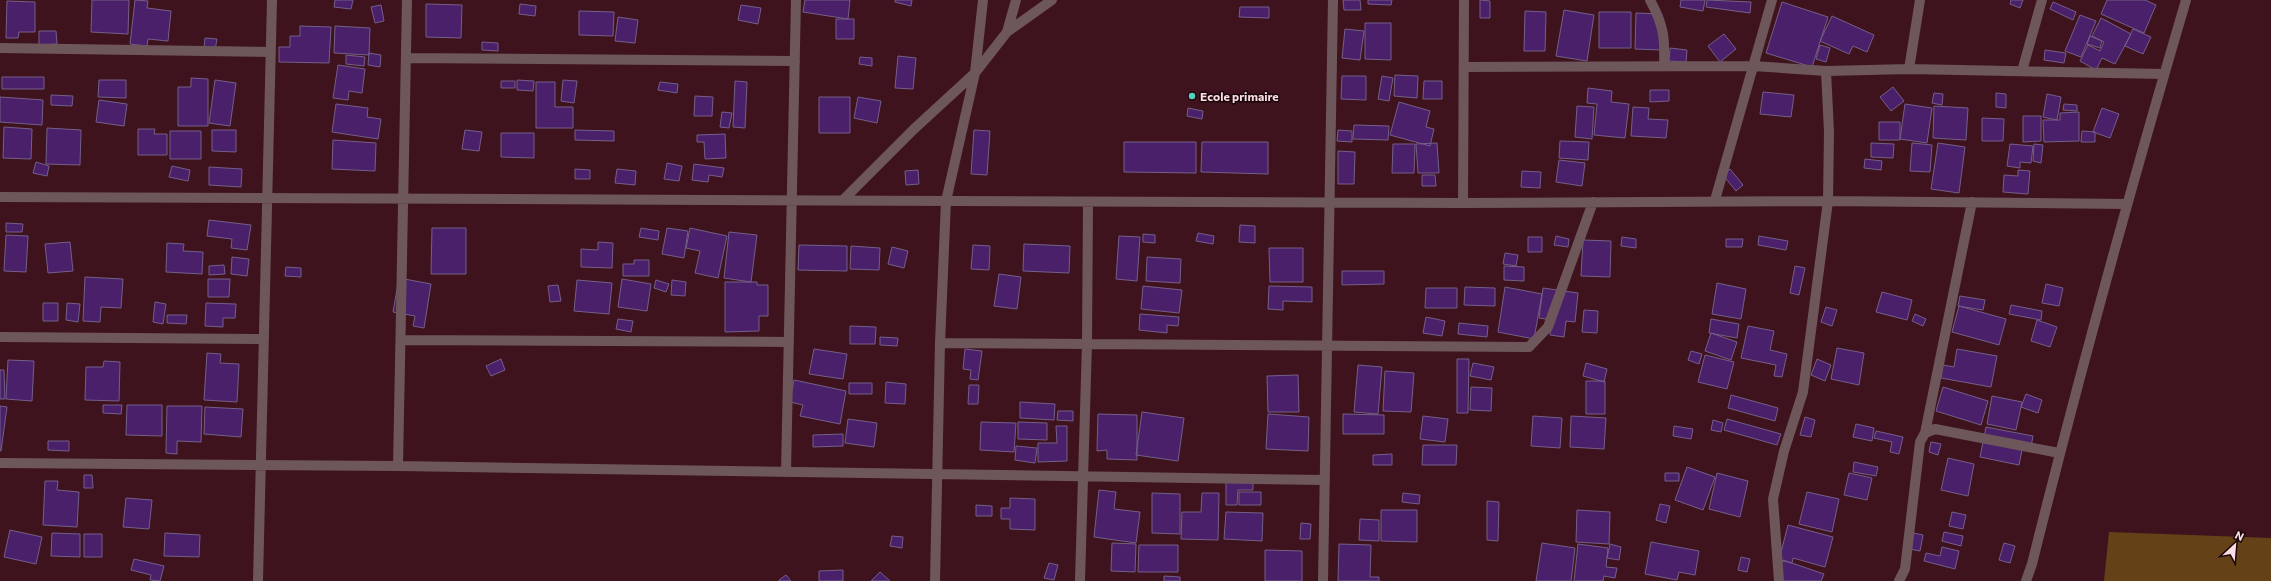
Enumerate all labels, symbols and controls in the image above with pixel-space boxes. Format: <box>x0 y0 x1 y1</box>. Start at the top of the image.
place label: Ecole primaire <box>1200 89 1279 103</box>
marker: Ecole primaire <box>1187 91 1197 101</box>
north arrow <box>2215 525 2255 565</box>
text: N <box>2233 528 2246 543</box>

